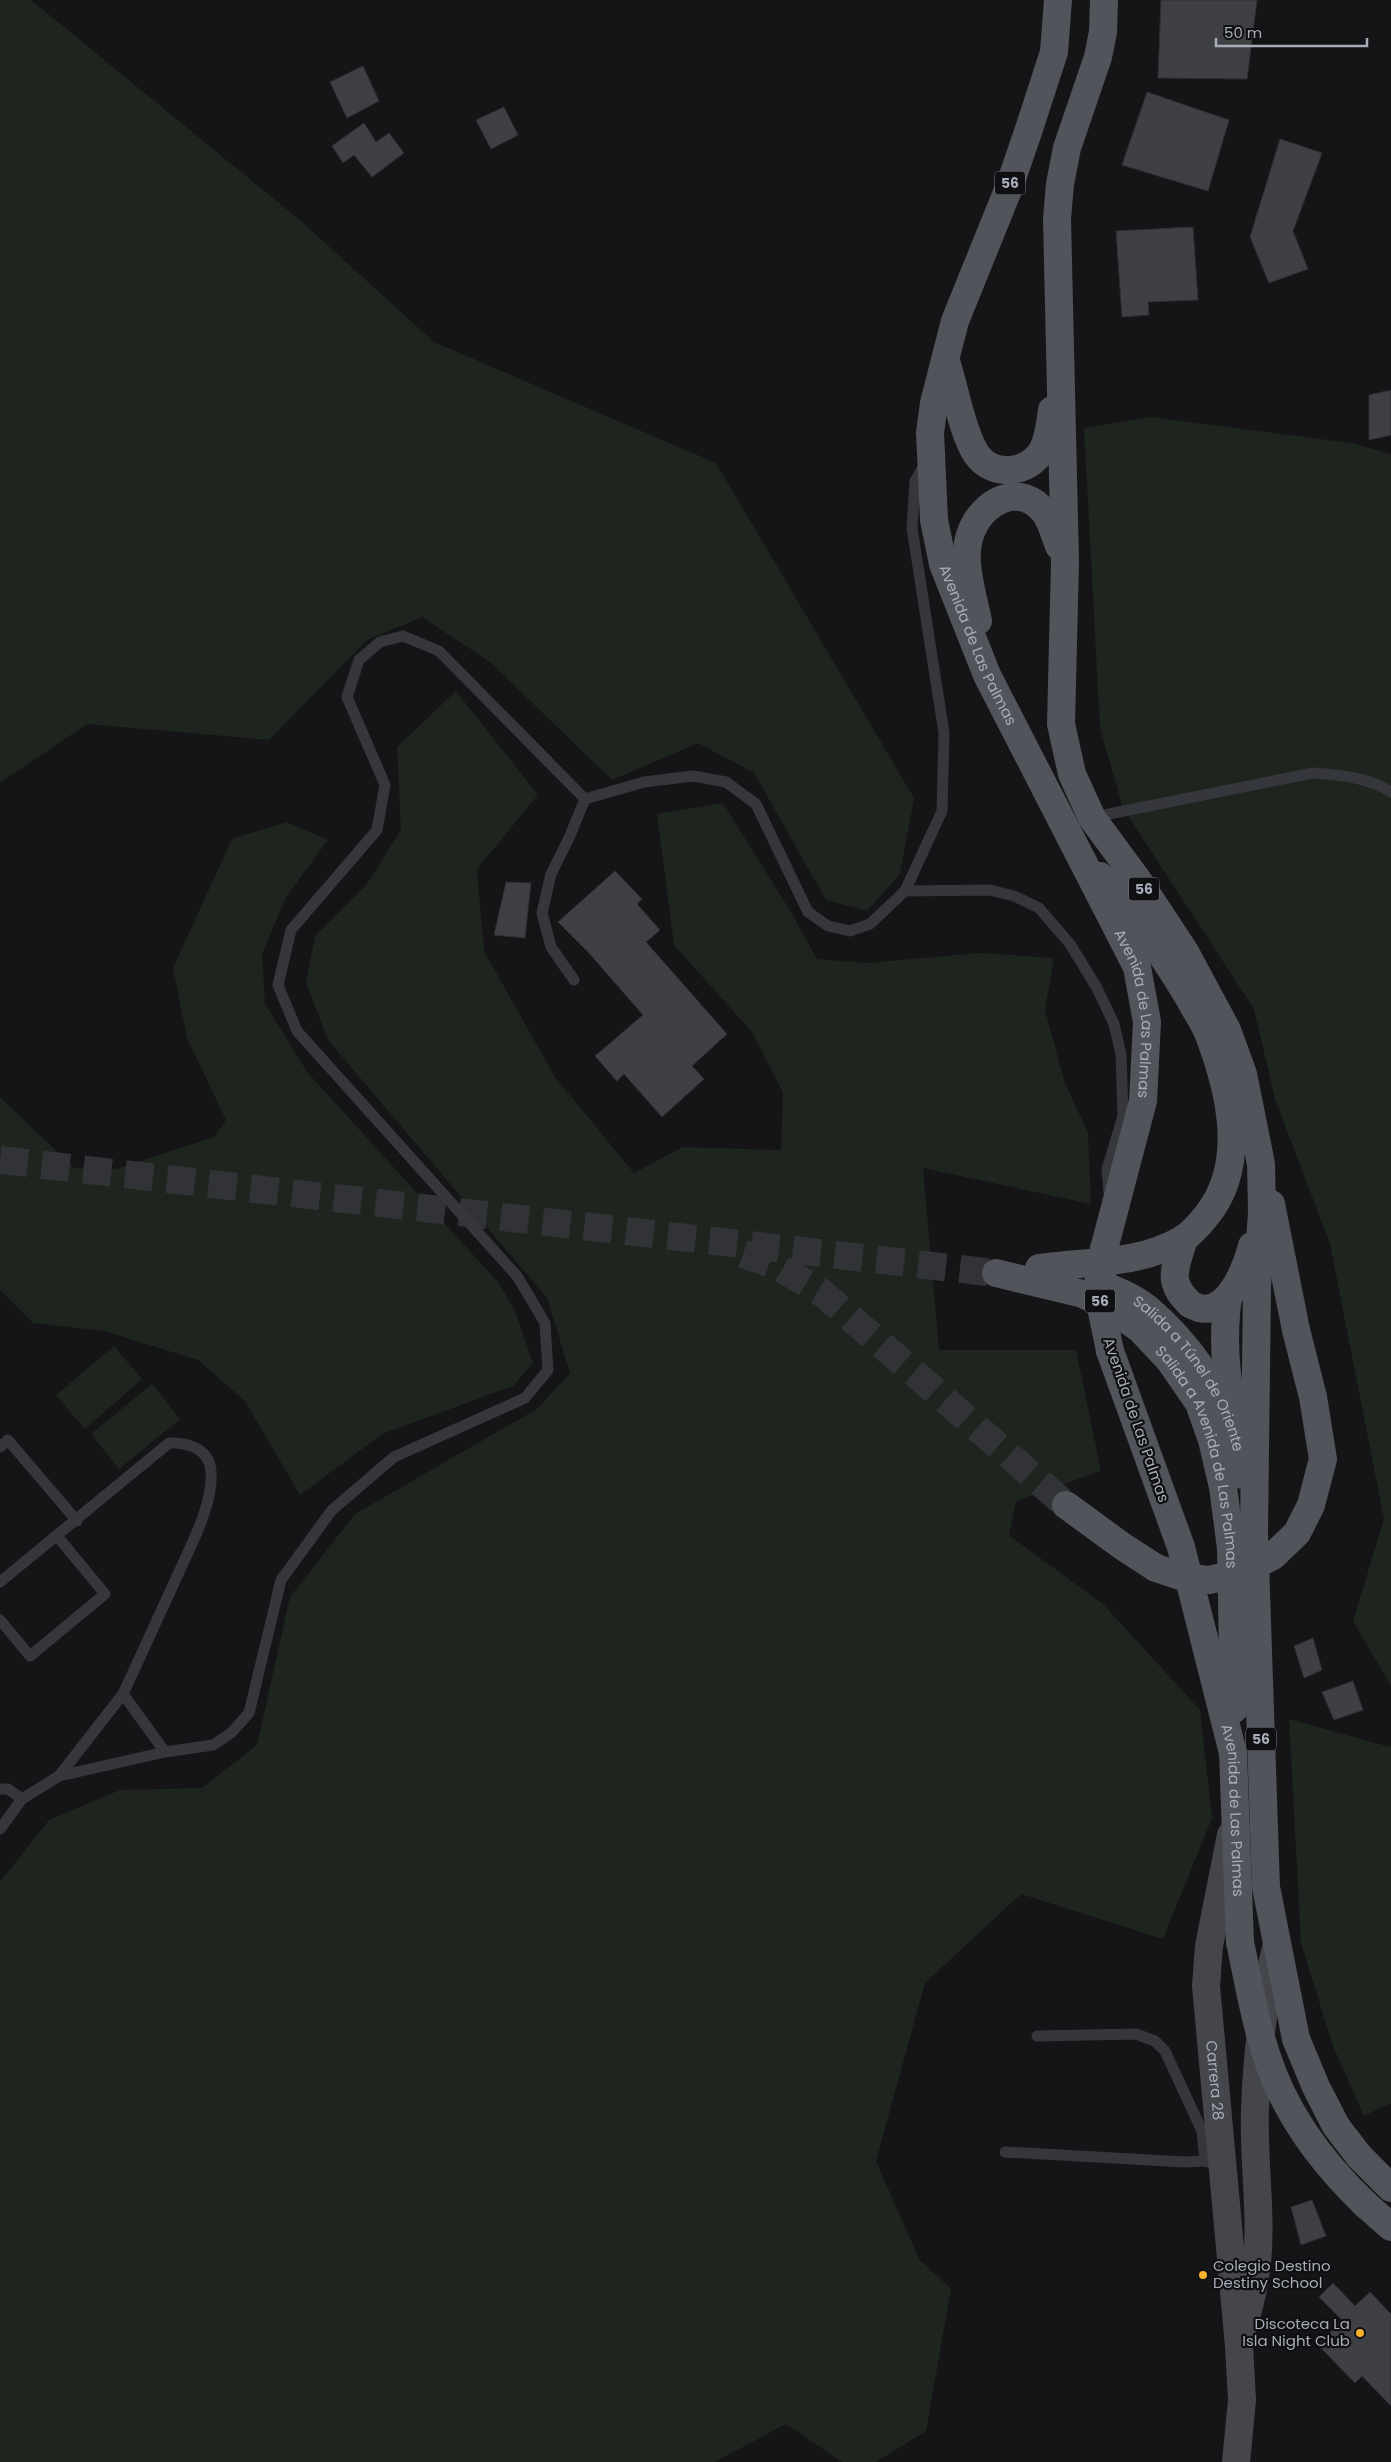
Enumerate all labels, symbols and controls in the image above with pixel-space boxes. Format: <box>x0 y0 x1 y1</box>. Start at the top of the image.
scale bar <box>1216 15 1367 47</box>
text: 50 m <box>1224 22 1262 43</box>
road number: 56 <box>995 172 1025 194</box>
street label: Avenida de Las Palmas <box>934 561 1022 729</box>
road number: 56 <box>1129 878 1159 901</box>
street label: Avenida de Las Palmas <box>1109 925 1158 1099</box>
road number: 56 <box>1085 1290 1115 1312</box>
street label: Salida a Túnel de Oriente <box>1129 1290 1249 1453</box>
street label: Avenida de Las Palmas <box>1098 1335 1175 1505</box>
street label: Salida a Avenida de Las Palmas <box>1151 1341 1242 1569</box>
street label: Avenida de Las Palmas <box>1216 1722 1249 1897</box>
road number: 56 <box>1246 1728 1276 1750</box>
street label: Carrera 28 <box>1201 2039 1229 2121</box>
place label: Colegio Destino Destiny School <box>1213 2255 1331 2293</box>
marker: Colegio Destino Destiny School <box>1197 2269 1209 2281</box>
place label: Discoteca La Isla Night Club <box>1242 2313 1350 2351</box>
marker: Discoteca La Isla Night Club <box>1354 2327 1366 2339</box>

